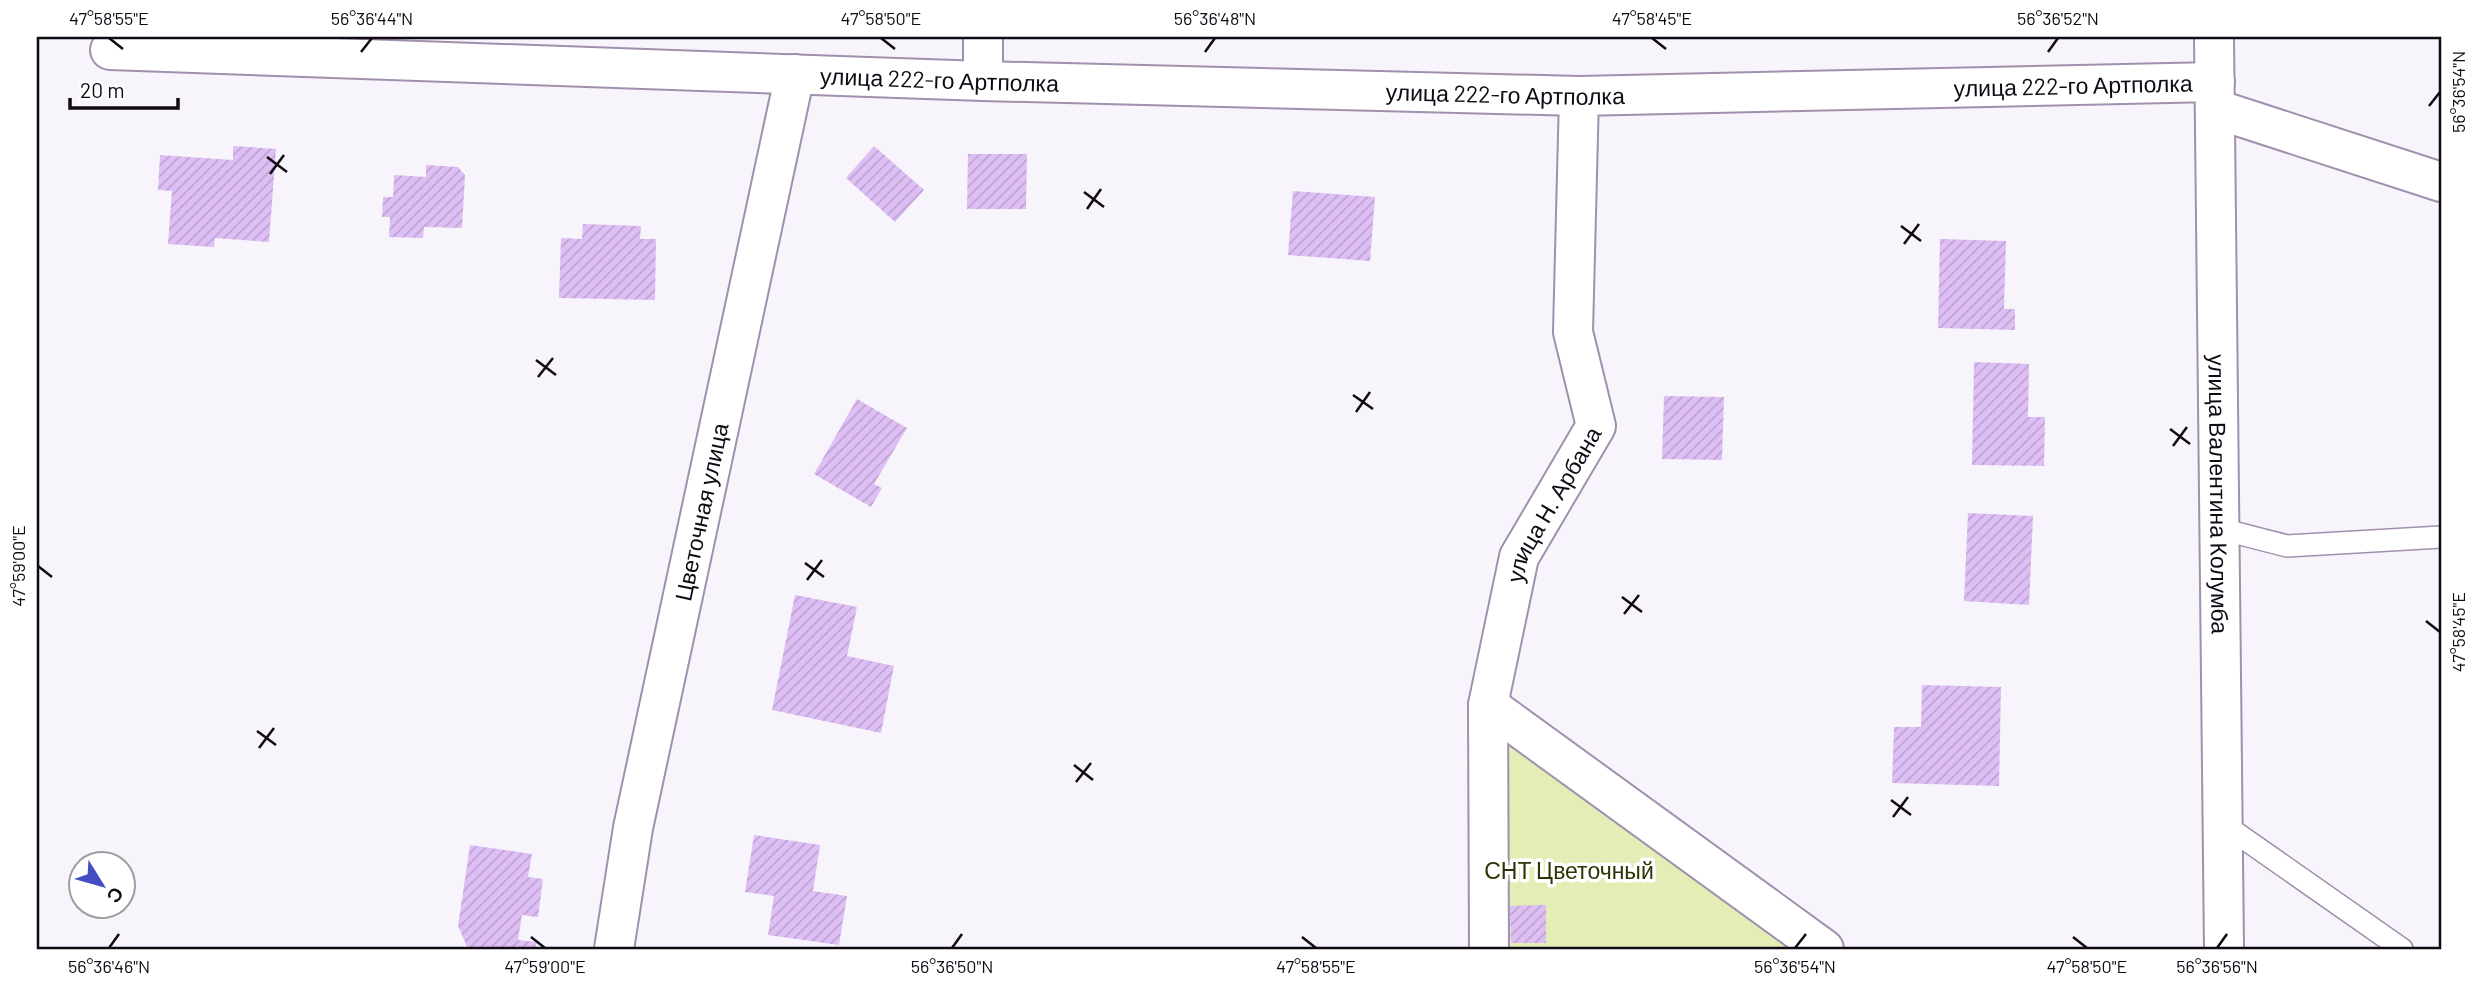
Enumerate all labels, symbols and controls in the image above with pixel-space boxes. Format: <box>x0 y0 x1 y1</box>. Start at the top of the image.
text: 47°58'55"E <box>69 7 149 29</box>
text: 56°36'44"N <box>331 7 413 29</box>
text: 47°58'50"E <box>841 7 921 29</box>
text: 56°36'48"N <box>1174 7 1256 29</box>
text: 47°58'45"E <box>1612 7 1692 29</box>
text: 56°36'52"N <box>2017 7 2099 29</box>
text: 56°36'54"N <box>2447 51 2469 133</box>
street label: улица 222-го Артполка <box>820 61 1059 97</box>
scale bar <box>70 66 178 110</box>
street label: улица 222-го Артполка <box>1953 68 2193 102</box>
text: 20 m <box>80 77 125 102</box>
street label: улица 222-го Артполка <box>1385 77 1625 110</box>
street label: улица Валентина Колумба <box>2203 354 2235 634</box>
street label: Цветочная улица <box>668 420 734 603</box>
street label: улица Н. Арбана <box>1500 421 1607 585</box>
text: 47°59'00"E <box>7 525 29 607</box>
text: 47°58'45"E <box>2447 592 2469 672</box>
north arrow <box>66 850 136 920</box>
park label: СНТ Цветочный <box>1484 856 1654 884</box>
text: С <box>102 883 129 908</box>
text: 56°36'46"N <box>68 955 150 977</box>
text: 47°59'00"E <box>504 955 586 977</box>
text: 56°36'50"N <box>911 955 993 977</box>
text: 47°58'55"E <box>1276 955 1356 977</box>
text: 56°36'54"N <box>1754 955 1836 977</box>
text: 47°58'50"E <box>2047 955 2127 977</box>
text: 56°36'56"N <box>2176 955 2258 977</box>

